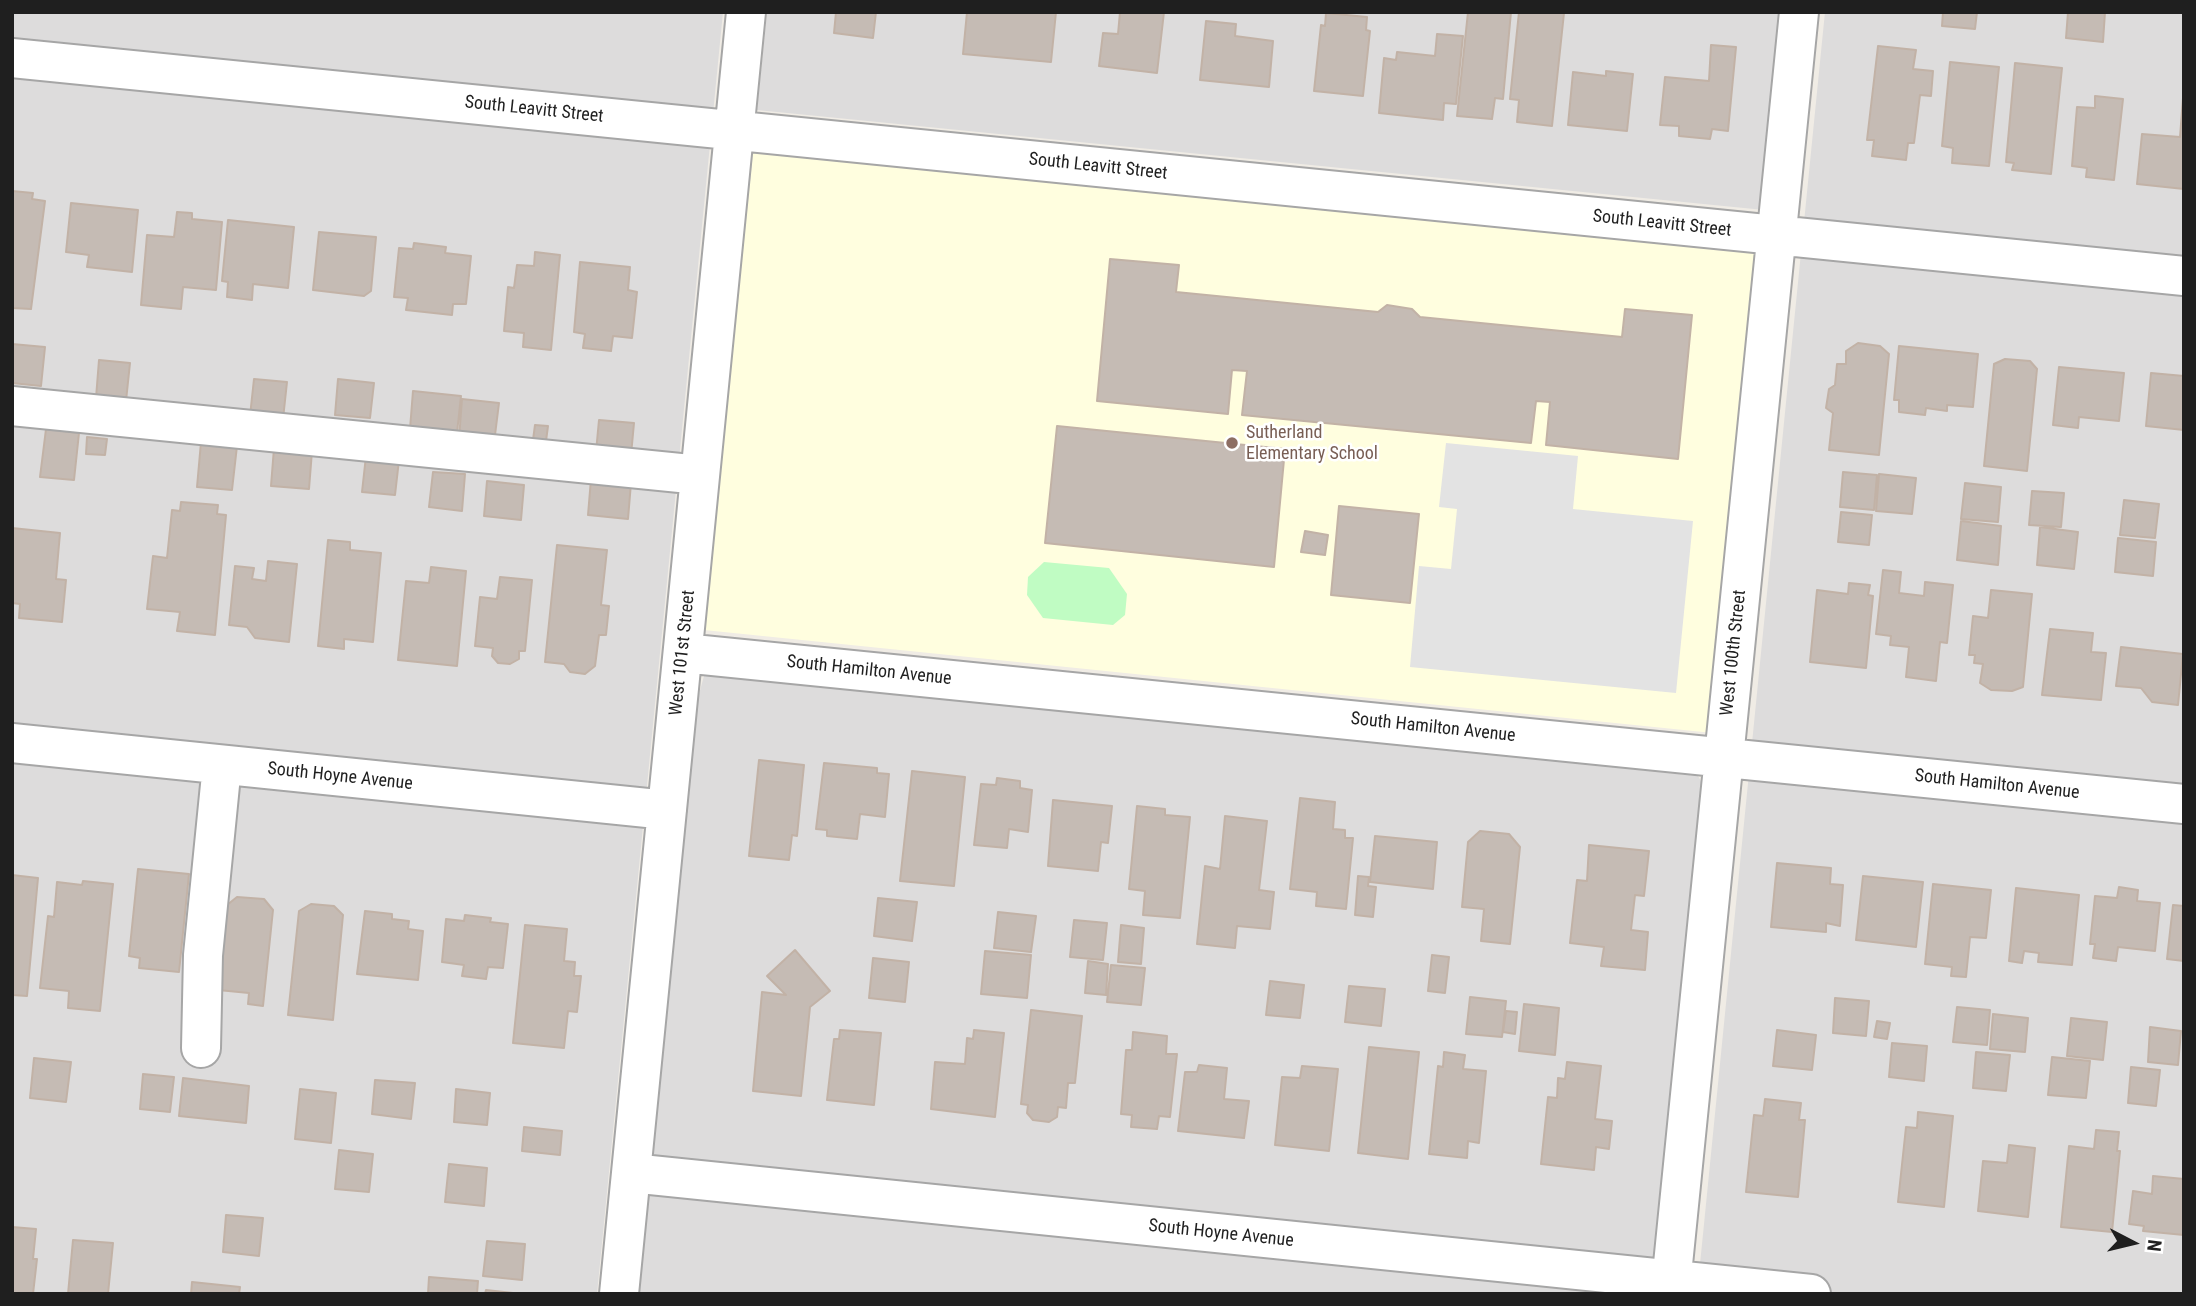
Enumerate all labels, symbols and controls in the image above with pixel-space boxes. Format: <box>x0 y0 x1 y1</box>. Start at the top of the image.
street label: South Leavitt Street <box>464 92 604 128</box>
street label: South Leavitt Street <box>1028 149 1168 185</box>
street label: South Leavitt Street <box>1592 206 1732 242</box>
place label: Sutherland Elementary School <box>1246 422 1378 464</box>
marker: Sutherland Elementary School <box>1224 435 1240 451</box>
street label: West 101st Street <box>666 589 700 717</box>
street label: West 100th Street <box>1717 589 1751 717</box>
street label: South Hamilton Avenue <box>785 652 953 690</box>
street label: South Hamilton Avenue <box>1349 709 1517 747</box>
street label: South Hoyne Avenue <box>266 759 414 795</box>
street label: South Hamilton Avenue <box>1913 766 2081 804</box>
north arrow <box>2098 1208 2168 1278</box>
street label: South Hoyne Avenue <box>1147 1216 1295 1252</box>
text: N <box>2142 1238 2166 1253</box>

